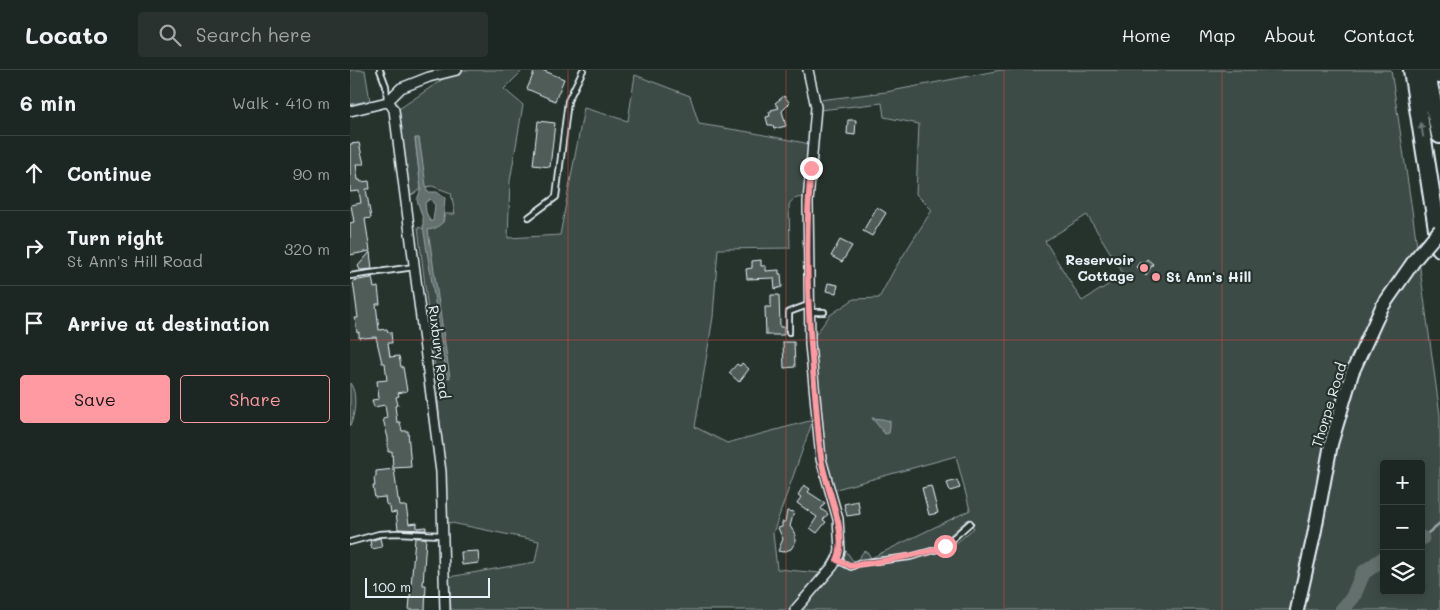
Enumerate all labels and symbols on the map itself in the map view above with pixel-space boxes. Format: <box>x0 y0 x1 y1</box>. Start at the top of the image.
one-way arrow <box>1418 122 1426 138</box>
route end <box>800 157 823 180</box>
place label: Reservoir Cottage <box>1065 250 1134 285</box>
marker: Reservoir Cottage <box>1138 262 1150 274</box>
place label: St Ann's Hill <box>1166 267 1251 286</box>
marker: St Ann's Hill <box>1150 271 1162 283</box>
street label: Ruxbury Road <box>424 304 455 400</box>
street label: Thorpe Road <box>1307 360 1350 450</box>
route start <box>934 535 957 558</box>
scale bar <box>365 575 490 598</box>

